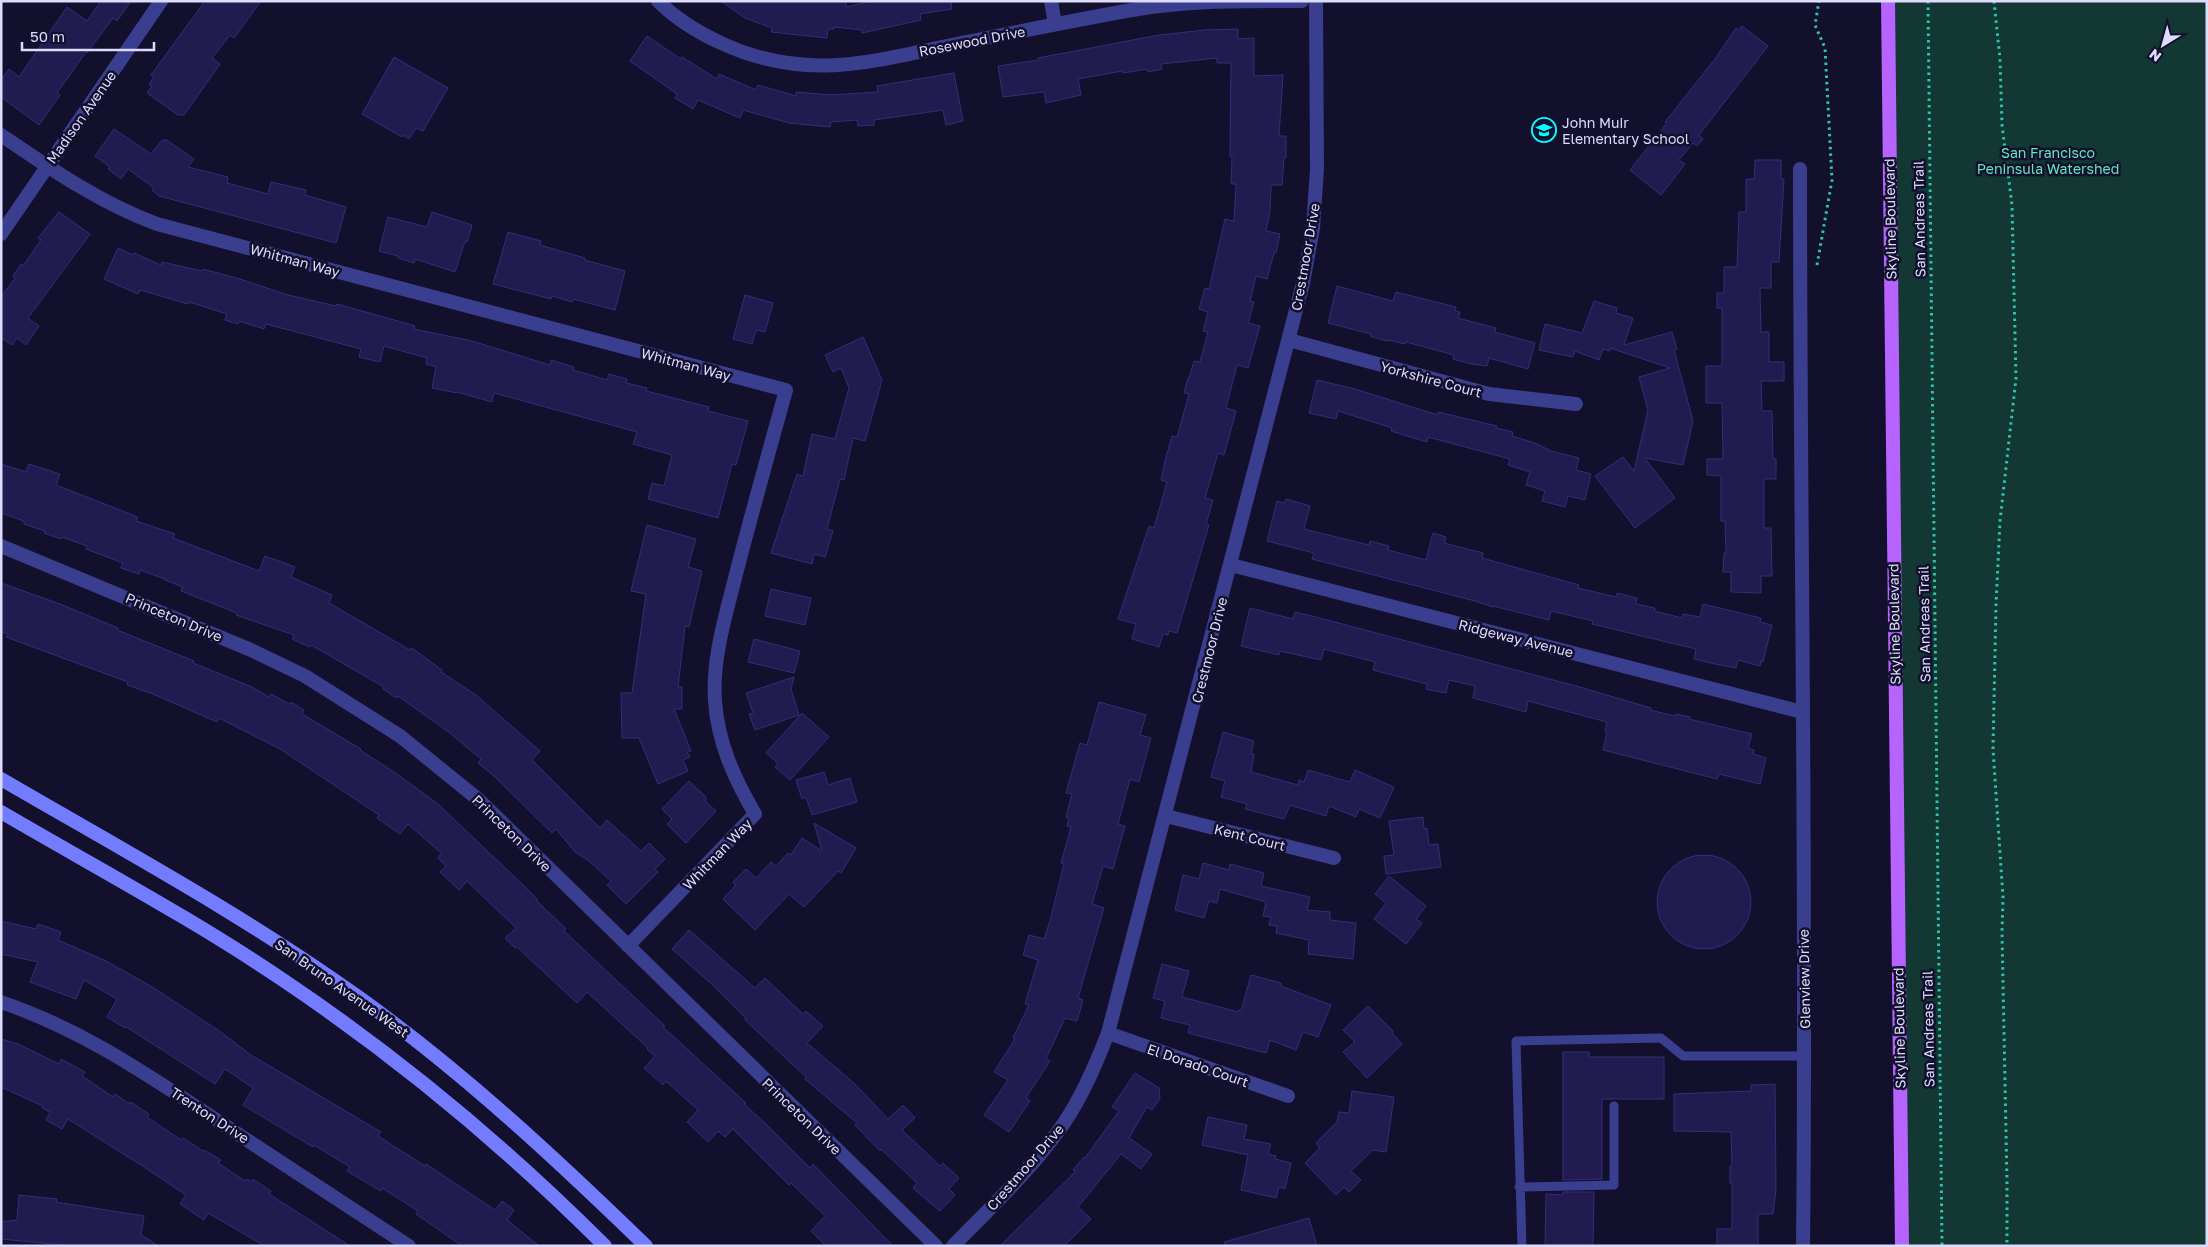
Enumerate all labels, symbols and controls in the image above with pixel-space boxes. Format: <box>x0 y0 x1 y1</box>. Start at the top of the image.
scale bar <box>22 20 155 52</box>
north arrow <box>2138 20 2188 70</box>
street label: Rosewood Drive <box>917 22 1027 60</box>
text: 50 m <box>30 27 65 45</box>
text: N <box>2146 46 2164 66</box>
street label: Madison Avenue <box>43 67 119 167</box>
place label: John Muir Elementary School <box>1562 114 1689 147</box>
school or university icon: John Muir Elementary School <box>1531 117 1557 143</box>
park label: San Francisco Peninsula Watershed <box>1977 144 2119 177</box>
street label: Skyline Boulevard <box>1880 158 1900 280</box>
street label: San Andreas Trail <box>1909 160 1929 278</box>
street label: Crestmoor Drive <box>1287 202 1323 312</box>
street label: Whitman Way <box>248 240 342 280</box>
street label: Whitman Way <box>639 344 733 384</box>
street label: Yorkshire Court <box>1379 357 1483 401</box>
street label: Skyline Boulevard <box>1884 563 1904 685</box>
street label: San Andreas Trail <box>1914 565 1934 683</box>
street label: Princeton Drive <box>123 589 225 645</box>
street label: Crestmoor Drive <box>1188 595 1230 705</box>
street label: Ridgeway Avenue <box>1457 615 1575 661</box>
street label: Princeton Drive <box>469 791 555 875</box>
street label: Whitman Way <box>679 815 755 893</box>
street label: Kent Court <box>1213 820 1287 854</box>
street label: Glenview Drive <box>1795 929 1813 1029</box>
street label: San Bruno Avenue West <box>272 935 412 1041</box>
street label: Skyline Boulevard <box>1889 967 1909 1089</box>
street label: San Andreas Trail <box>1918 970 1938 1088</box>
street label: El Dorado Court <box>1145 1040 1251 1090</box>
street label: Princeton Drive <box>759 1074 845 1158</box>
street label: Trenton Drive <box>168 1083 252 1147</box>
street label: Crestmoor Drive <box>983 1120 1067 1214</box>

